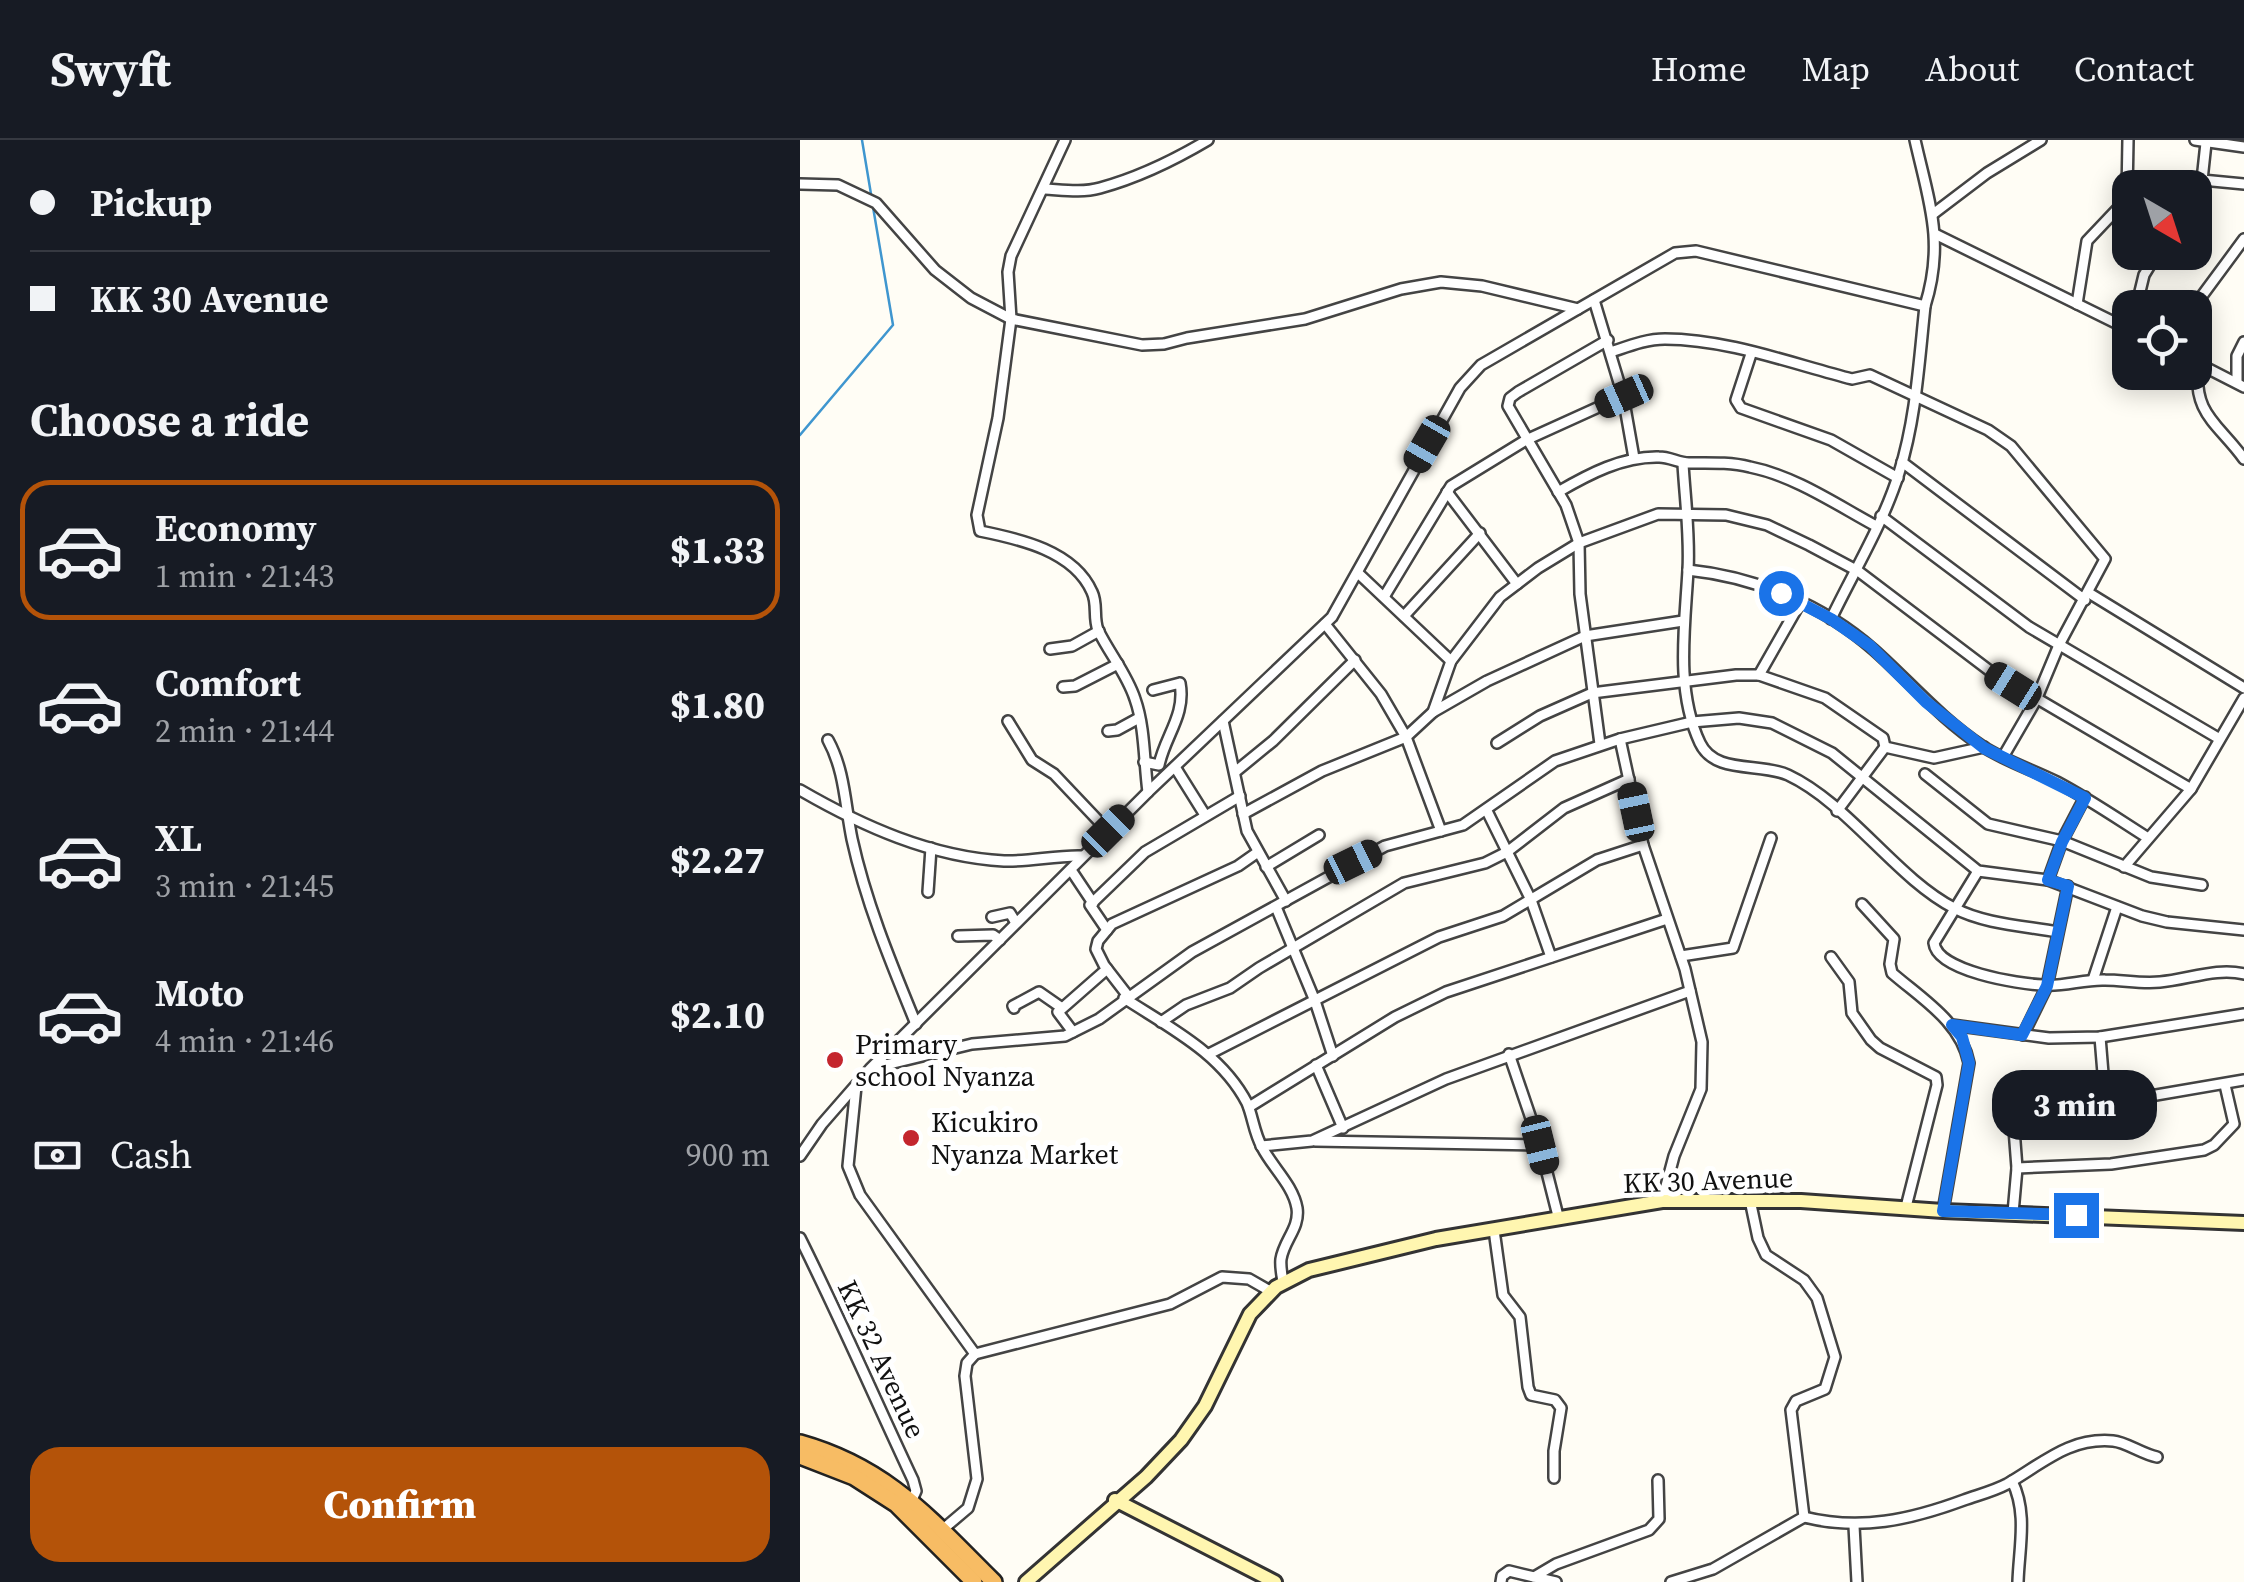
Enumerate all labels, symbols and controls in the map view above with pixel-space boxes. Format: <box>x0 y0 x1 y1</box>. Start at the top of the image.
text: Swyft <box>50 36 171 102</box>
text: Home <box>1651 45 1747 93</box>
text: Map <box>1802 45 1870 93</box>
text: About <box>1925 45 2019 93</box>
text: Contact <box>2074 45 2194 93</box>
north arrow <box>2112 170 2212 270</box>
map controls <box>2112 170 2212 390</box>
text: Pickup <box>90 177 212 229</box>
text: KK 30 Avenue <box>90 273 329 325</box>
button: locate <box>2112 290 2212 390</box>
car <box>1590 370 1658 422</box>
text: Choose a ride <box>30 389 309 451</box>
car <box>1399 411 1455 477</box>
text: Economy <box>155 502 317 554</box>
icon: car <box>35 505 125 595</box>
text: $1.33 <box>670 524 765 576</box>
text: 1 min · 21:43 <box>155 554 334 598</box>
route start <box>1759 571 1804 616</box>
text: Comfort <box>155 657 301 709</box>
car <box>1980 657 2046 715</box>
icon: car <box>35 660 125 750</box>
text: $1.80 <box>670 679 765 731</box>
text: 2 min · 21:44 <box>155 709 334 753</box>
car <box>1615 780 1657 844</box>
car <box>1076 799 1140 863</box>
text: XL <box>155 812 202 864</box>
icon: car <box>35 815 125 905</box>
text: $2.27 <box>670 834 765 886</box>
car <box>1319 835 1387 889</box>
text: 3 min · 21:45 <box>155 864 334 908</box>
text: Moto <box>155 967 244 1019</box>
icon: car <box>35 970 125 1060</box>
text: $2.10 <box>670 989 765 1041</box>
text: 4 min · 21:46 <box>155 1019 334 1063</box>
place label: Primary school Nyanza <box>855 1025 1035 1095</box>
marker: Primary school Nyanza <box>824 1049 846 1071</box>
callout: 3 min <box>1994 1070 2158 1140</box>
text: 3 min <box>2033 1083 2116 1127</box>
place label: Kicukiro Nyanza Market <box>931 1103 1119 1173</box>
car <box>1518 1112 1562 1178</box>
marker: Kicukiro Nyanza Market <box>900 1127 922 1149</box>
icon: cash <box>30 1128 85 1183</box>
text: Cash <box>110 1129 192 1181</box>
text: 900 m <box>686 1133 770 1177</box>
street label: KK 30 Avenue <box>1622 1158 1794 1202</box>
route end <box>2054 1193 2099 1238</box>
street label: KK 32 Avenue <box>829 1274 935 1444</box>
button: Confirm <box>30 1447 770 1562</box>

